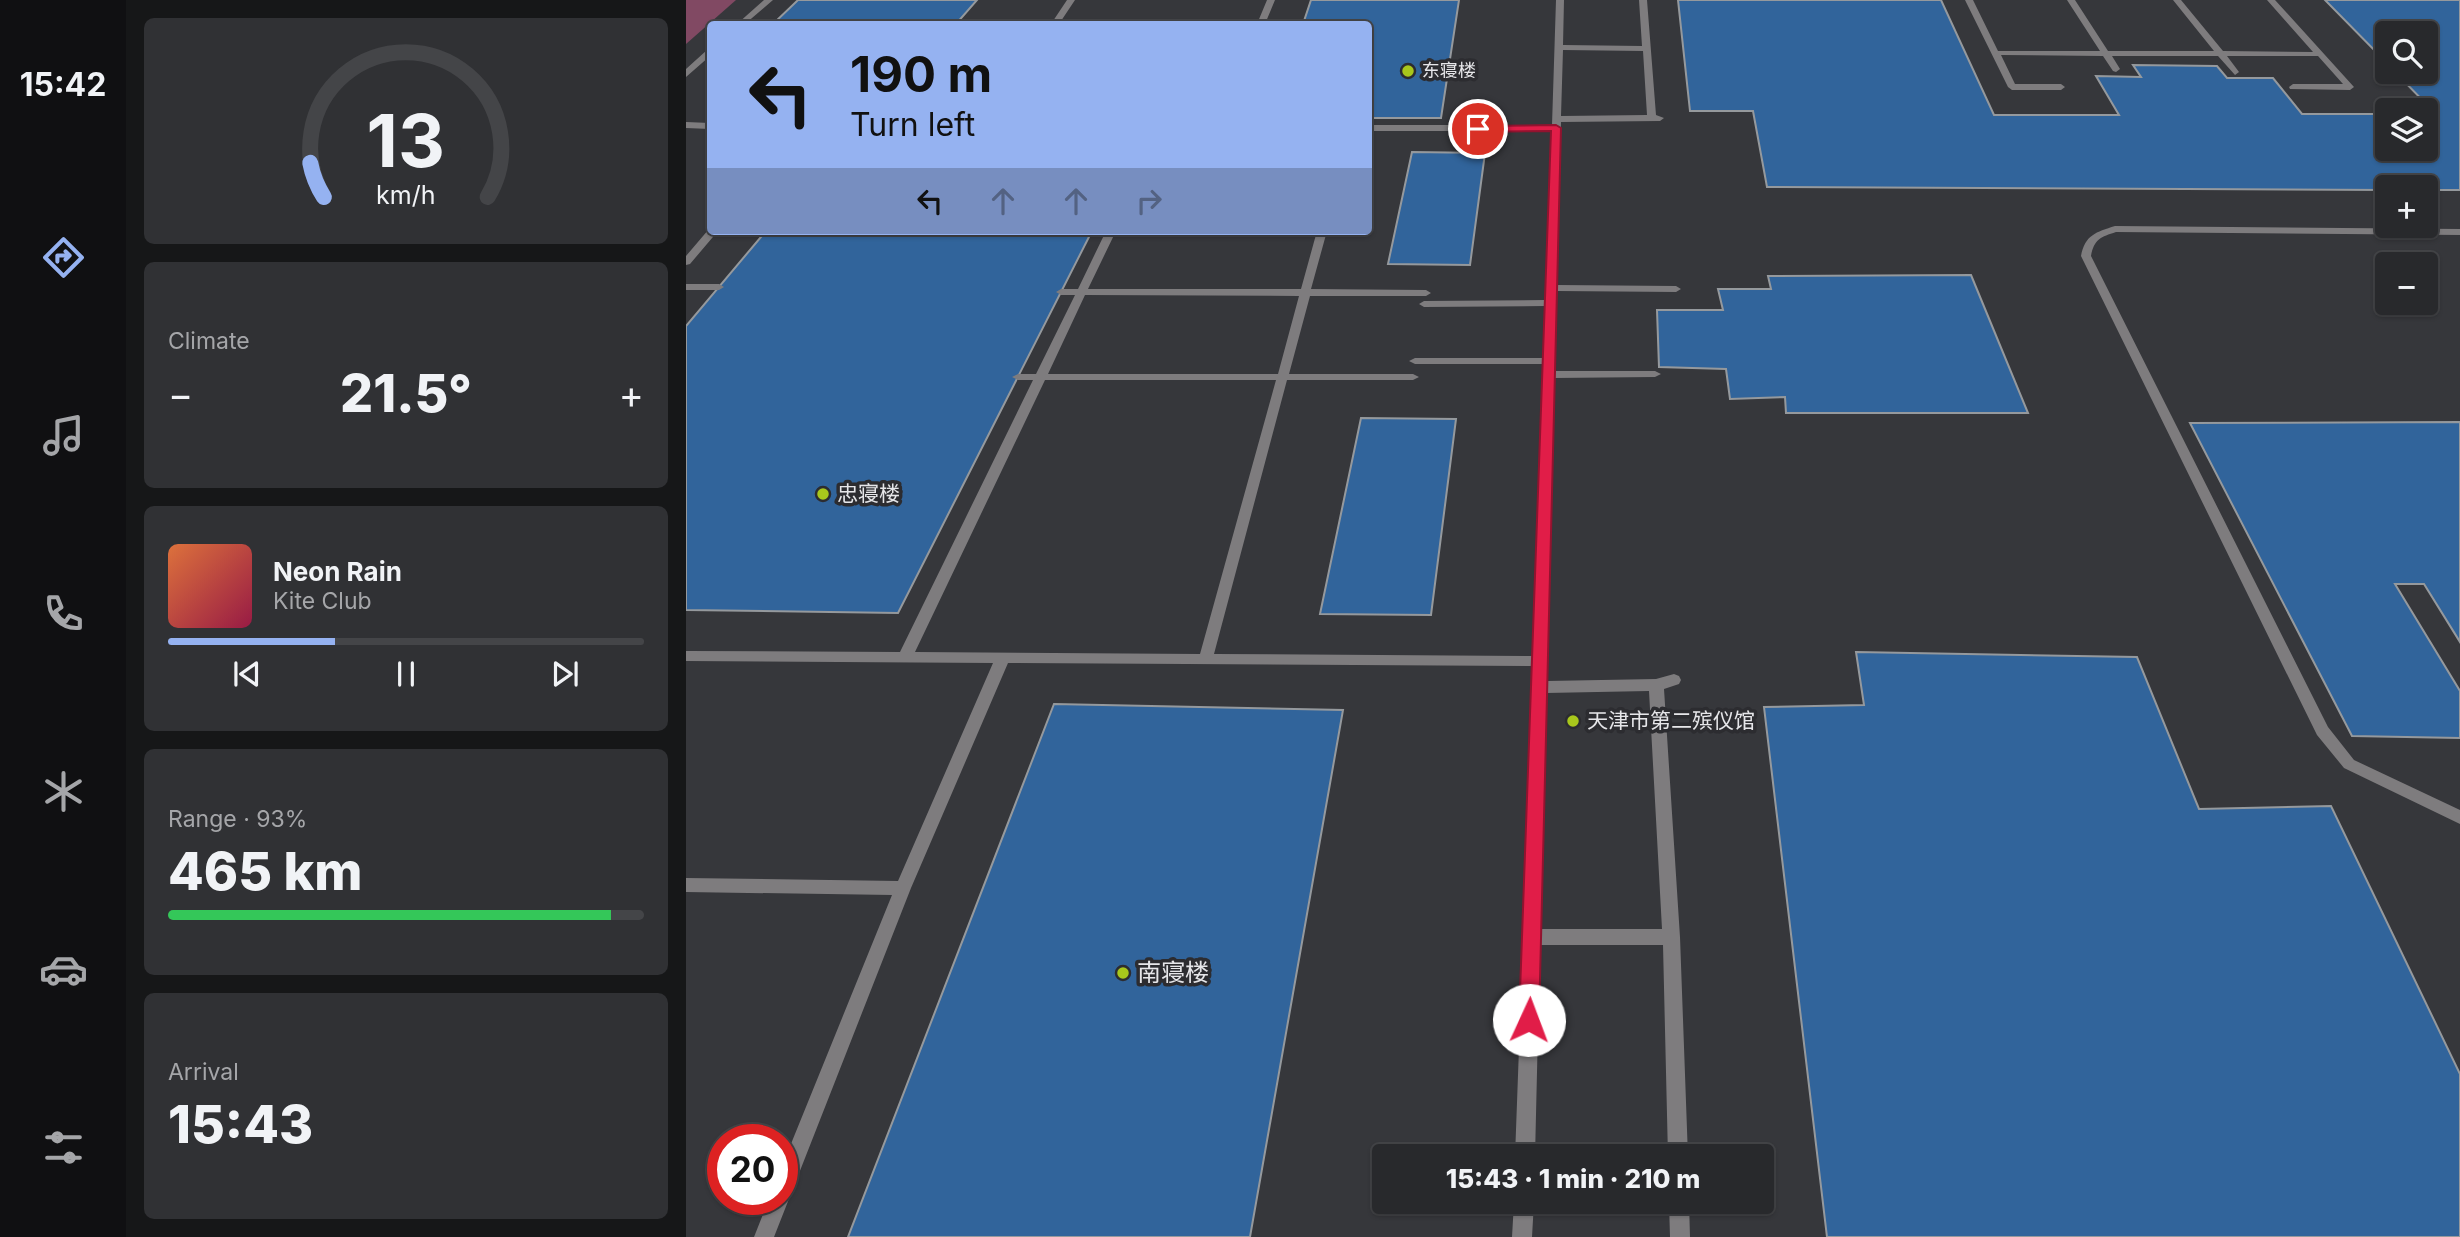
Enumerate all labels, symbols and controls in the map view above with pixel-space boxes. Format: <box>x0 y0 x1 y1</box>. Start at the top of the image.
map controls <box>2375 21 2438 315</box>
button: search <box>2375 21 2438 84</box>
text: 190 m <box>850 45 992 104</box>
icon: left <box>735 49 826 140</box>
place label: 东寝楼 <box>1422 60 1476 81</box>
marker: 东寝楼 <box>1400 63 1416 79</box>
text: 15:42 <box>20 65 106 104</box>
text: 13 <box>367 96 445 185</box>
button: layers <box>2375 98 2438 161</box>
pin <box>1448 99 1508 159</box>
text: Turn left <box>850 105 975 144</box>
icon: arrive <box>1459 110 1497 148</box>
button: + <box>2375 175 2438 238</box>
text: km/h <box>376 180 436 210</box>
icon: left <box>911 182 949 220</box>
icon: ahead <box>984 182 1022 220</box>
icon: ahead <box>1057 182 1095 220</box>
icon: right <box>1130 182 1168 220</box>
icon: directions <box>39 233 88 282</box>
button: − <box>2375 252 2438 315</box>
text: Climate <box>168 327 250 355</box>
text: 21.5° <box>340 362 472 425</box>
text: − <box>168 371 193 417</box>
text: + <box>619 371 644 417</box>
icon: music <box>39 411 88 460</box>
place label: 忠寝楼 <box>837 481 900 506</box>
marker: 忠寝楼 <box>815 486 831 502</box>
text: Neon Rain <box>273 556 402 587</box>
text: Kite Club <box>273 587 372 615</box>
icon: phone <box>39 589 88 638</box>
icon: previous <box>228 655 266 693</box>
icon: pause <box>387 655 425 693</box>
icon: next <box>546 655 584 693</box>
place label: 天津市第二殡仪馆 <box>1587 708 1755 733</box>
marker: 天津市第二殡仪馆 <box>1565 713 1581 729</box>
icon: climate <box>39 767 88 816</box>
text: Range · 93% <box>168 805 307 833</box>
text: 465 km <box>168 840 363 903</box>
icon: car <box>39 945 88 994</box>
place label: 南寝楼 <box>1137 958 1209 987</box>
marker: 南寝楼 <box>1115 965 1131 981</box>
position arrow <box>1492 983 1566 1057</box>
text: Arrival <box>168 1058 239 1086</box>
text: 15:43 <box>168 1093 313 1156</box>
icon: filters <box>39 1123 88 1172</box>
speed limit sign: 20 <box>707 1124 798 1215</box>
text: 15:43 · 1 min · 210 m <box>1446 1163 1700 1194</box>

